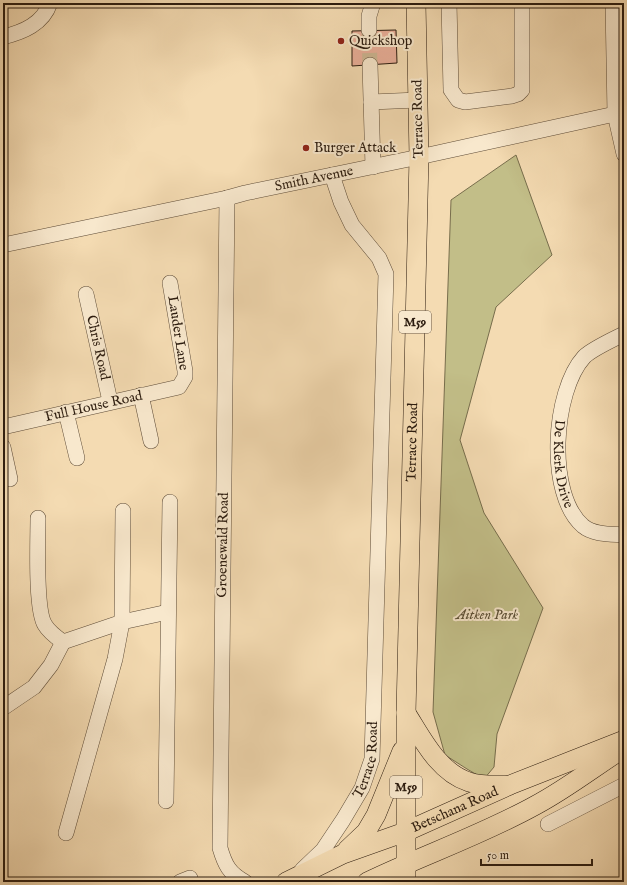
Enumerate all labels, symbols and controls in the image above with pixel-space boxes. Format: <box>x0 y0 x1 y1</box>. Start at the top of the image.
place label: Quickshop <box>349 32 413 50</box>
marker: Quickshop <box>336 36 346 46</box>
street label: Terrace Road <box>408 79 428 159</box>
place label: Burger Attack <box>314 139 397 157</box>
marker: Burger Attack <box>301 143 311 153</box>
street label: Smith Avenue <box>273 162 355 196</box>
street label: Lauder Lane <box>163 294 193 372</box>
road number: M59 <box>399 311 431 333</box>
street label: Chris Road <box>82 313 114 382</box>
street label: Full House Road <box>43 386 145 426</box>
street label: Terrace Road <box>402 402 422 482</box>
street label: De Klerk Drive <box>549 419 578 512</box>
street label: Groenewald Road <box>213 492 233 598</box>
park label: Aitken Park <box>454 606 518 624</box>
street label: Terrace Road <box>349 721 382 802</box>
road number: M59 <box>390 776 422 798</box>
street label: Betschana Road <box>409 782 502 837</box>
scale bar <box>481 841 592 867</box>
text: 50 m <box>487 848 509 863</box>

